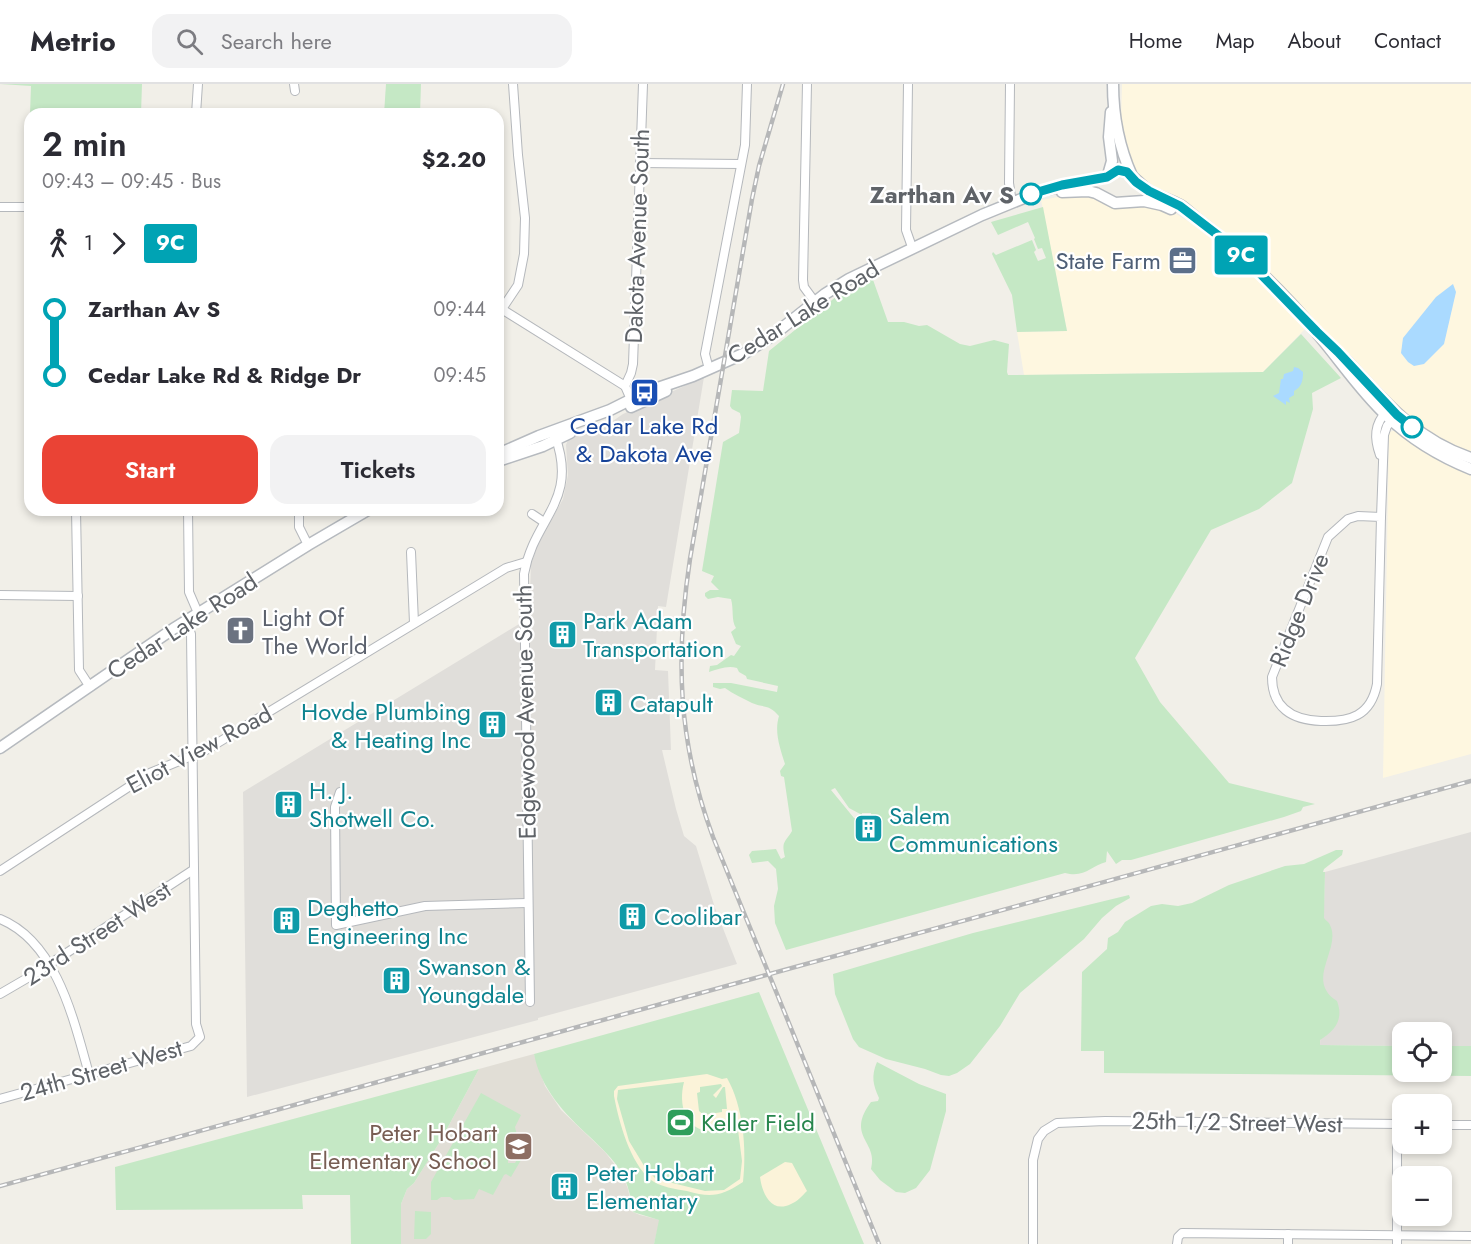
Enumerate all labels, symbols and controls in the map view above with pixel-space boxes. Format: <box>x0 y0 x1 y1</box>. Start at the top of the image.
search box <box>152 14 572 68</box>
text: Metrio <box>30 21 116 62</box>
icon: search <box>173 25 206 58</box>
text: Search here <box>221 25 332 57</box>
text: Home <box>1129 26 1182 56</box>
text: Map <box>1215 26 1255 56</box>
text: About <box>1288 26 1341 56</box>
text: Contact <box>1374 26 1441 56</box>
text: 2 min <box>42 121 127 168</box>
street label: Dakota Avenue South <box>616 128 658 344</box>
text: $2.20 <box>422 143 486 175</box>
text: 09:43 – 09:45 · Bus <box>42 167 221 196</box>
place label: Zarthan Av S <box>870 177 1014 212</box>
marker: Zarthan Av S <box>1020 183 1042 205</box>
icon: walk <box>42 227 75 260</box>
icon: forward <box>102 227 135 260</box>
text: 9C <box>156 228 185 258</box>
text: 1 <box>84 229 93 258</box>
line badge: 9C <box>1214 236 1268 274</box>
text: 9C <box>1227 240 1255 270</box>
place label: State Farm <box>1055 243 1161 278</box>
office icon: State Farm <box>1166 244 1198 276</box>
street label: Cedar Lake Road <box>720 251 886 373</box>
text: Zarthan Av S <box>88 293 220 325</box>
text: 09:44 <box>433 295 486 324</box>
text: Cedar Lake Rd & Ridge Dr <box>88 359 361 391</box>
text: 09:45 <box>434 361 486 390</box>
bus stop icon: Cedar Lake Rd & Dakota Ave <box>628 376 660 408</box>
place label: Cedar Lake Rd & Dakota Ave <box>570 408 718 471</box>
unlabelled marker <box>1401 416 1423 438</box>
button: Start <box>42 435 258 504</box>
button: Tickets <box>270 435 486 504</box>
street label: Ridge Drive <box>1260 548 1338 672</box>
street label: Cedar Lake Road <box>100 564 264 688</box>
street label: Edgewood Avenue South <box>505 584 545 840</box>
place label: Light Of The World <box>262 600 368 663</box>
place label: Park Adam Transportation <box>583 603 724 666</box>
church icon: Light Of The World <box>225 615 257 647</box>
building icon: Park Adam Transportation <box>546 618 578 650</box>
place label: Catapult <box>630 686 713 721</box>
building icon: Catapult <box>593 687 625 719</box>
place label: Hovde Plumbing & Heating Inc <box>301 694 471 757</box>
street label: Eliot View Road <box>120 696 278 802</box>
building icon: Hovde Plumbing & Heating Inc <box>476 709 508 741</box>
place label: H. J. Shotwell Co. <box>309 773 436 836</box>
building icon: H. J. Shotwell Co. <box>272 788 304 820</box>
place label: Salem Communications <box>889 798 1058 861</box>
building icon: Salem Communications <box>852 813 884 845</box>
street label: 23rd Street West <box>16 872 178 994</box>
place label: Deghetto Engineering Inc <box>307 890 468 953</box>
place label: Coolibar <box>654 899 743 934</box>
building icon: Coolibar <box>617 900 649 932</box>
building icon: Deghetto Engineering Inc <box>270 905 302 937</box>
place label: Swanson & Youngdale <box>418 949 530 1012</box>
building icon: Swanson & Youngdale <box>381 964 413 996</box>
map controls <box>1392 1022 1452 1226</box>
button: locate <box>1392 1022 1452 1082</box>
street label: 24th Street West <box>16 1030 186 1110</box>
button: + <box>1392 1094 1452 1154</box>
street label: 25th 1/2 Street West <box>1131 1103 1343 1141</box>
place label: Keller Field <box>701 1105 815 1140</box>
sports icon: Keller Field <box>664 1106 696 1138</box>
place label: Peter Hobart Elementary School <box>309 1115 497 1178</box>
school or university icon: Peter Hobart Elementary School <box>502 1130 534 1162</box>
place label: Peter Hobart Elementary <box>586 1155 714 1218</box>
button: − <box>1392 1166 1452 1226</box>
building icon: Peter Hobart Elementary <box>549 1170 581 1202</box>

